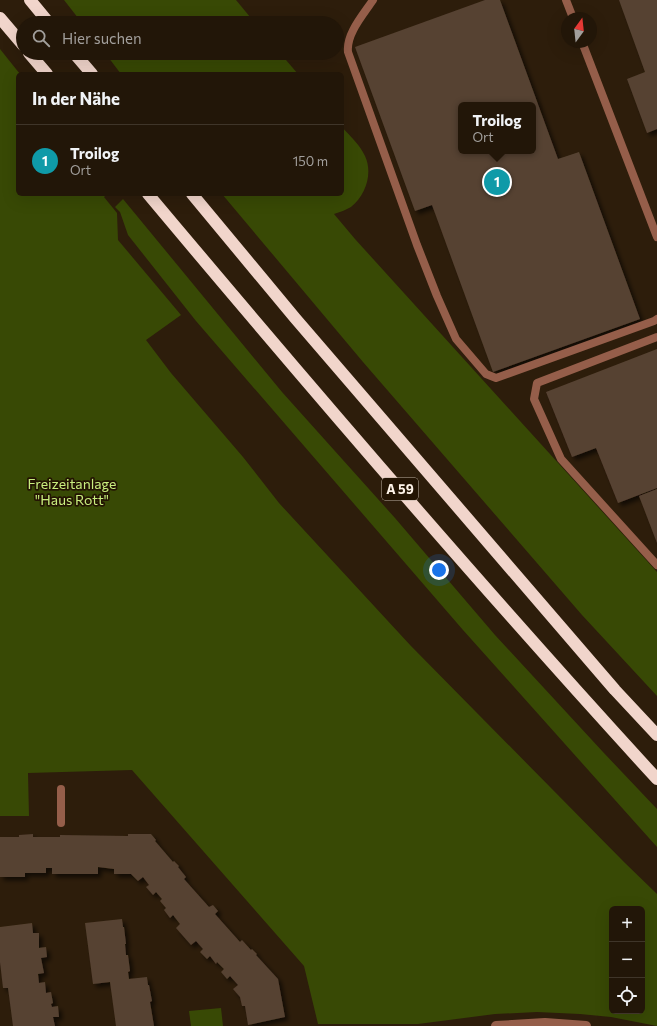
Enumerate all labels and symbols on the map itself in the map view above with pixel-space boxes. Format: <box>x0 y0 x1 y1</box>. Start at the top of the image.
north arrow <box>561 12 597 48</box>
pin: 1 <box>484 167 510 197</box>
park label: Freizeitanlage "Haus Rott" <box>28 475 116 508</box>
road number: A 59 <box>382 478 418 500</box>
your location <box>429 560 449 580</box>

